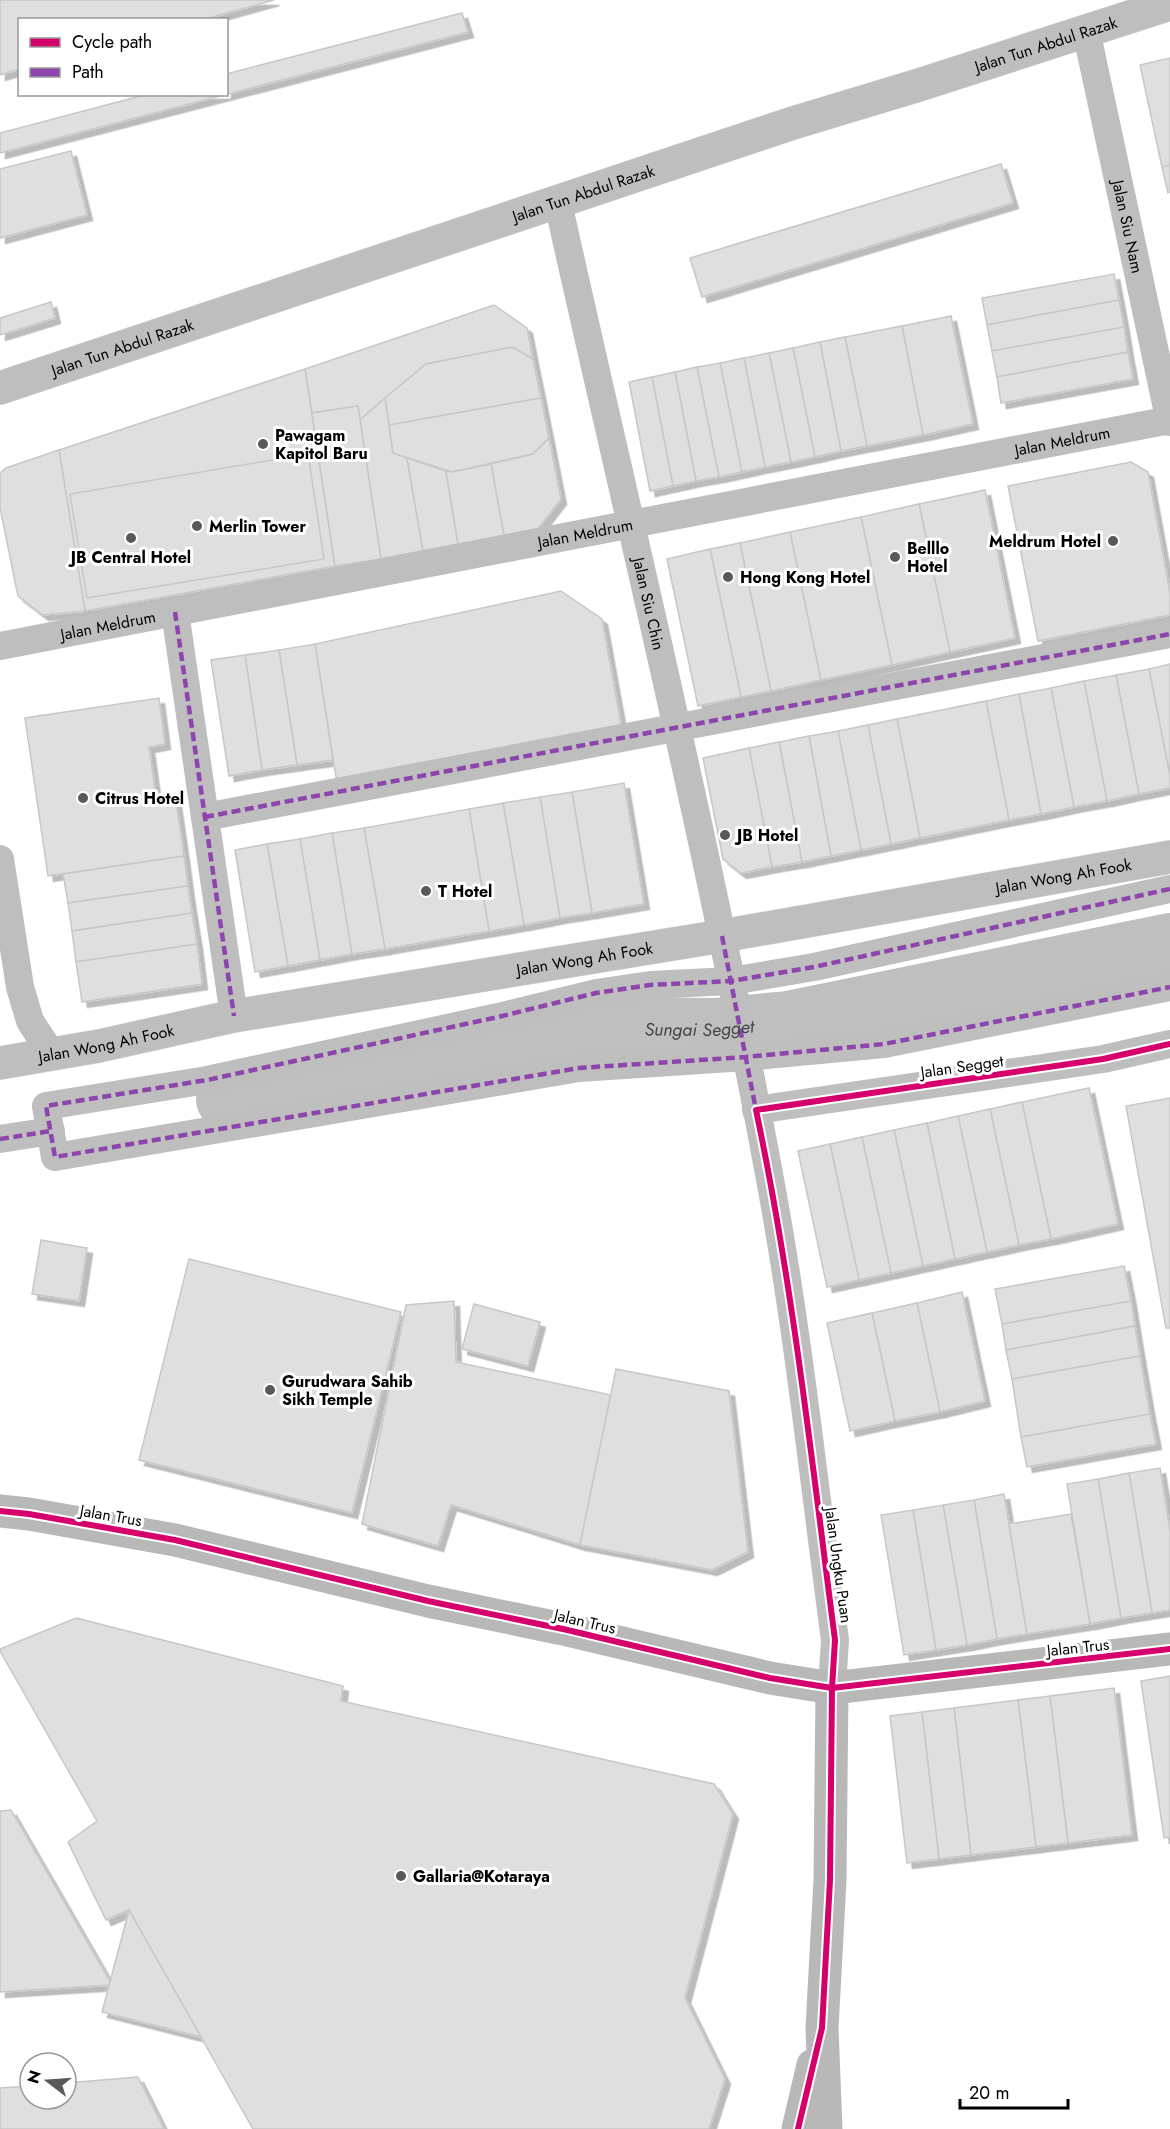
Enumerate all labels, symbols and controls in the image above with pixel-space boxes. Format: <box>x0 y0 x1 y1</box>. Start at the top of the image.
street label: Jalan Tun Abdul Razak <box>970 11 1121 79</box>
legend <box>18 18 228 96</box>
text: Cycle path <box>72 29 152 55</box>
text: Path <box>72 59 104 85</box>
street label: Jalan Tun Abdul Razak <box>508 159 658 229</box>
street label: Jalan Siu Nam <box>1106 176 1149 275</box>
street label: Jalan Tun Abdul Razak <box>47 313 197 383</box>
street label: Jalan Meldrum <box>1011 421 1112 462</box>
place label: Pawagam Kapitol Baru <box>275 424 368 465</box>
marker: Pawagam Kapitol Baru <box>256 437 270 451</box>
street label: Jalan Meldrum <box>534 513 635 554</box>
place label: Merlin Tower <box>209 515 306 538</box>
marker: Merlin Tower <box>190 519 204 533</box>
place label: Meldrum Hotel <box>989 530 1101 553</box>
marker: JB Central Hotel <box>124 531 138 545</box>
marker: Meldrum Hotel <box>1106 534 1120 548</box>
place label: Belllo Hotel <box>907 537 949 578</box>
place label: JB Central Hotel <box>68 546 191 569</box>
marker: Belllo Hotel <box>888 550 902 564</box>
street label: Jalan Siu Chin <box>627 553 670 652</box>
place label: Hong Kong Hotel <box>740 566 870 589</box>
marker: Hong Kong Hotel <box>721 570 735 584</box>
street label: Jalan Meldrum <box>57 605 158 646</box>
place label: Citrus Hotel <box>95 787 184 810</box>
marker: Citrus Hotel <box>76 791 90 805</box>
place label: JB Hotel <box>734 824 798 847</box>
marker: JB Hotel <box>718 828 732 842</box>
street label: Jalan Wong Ah Fook <box>992 853 1134 900</box>
place label: T Hotel <box>438 880 492 903</box>
marker: T Hotel <box>419 884 433 898</box>
street label: Jalan Wong Ah Fook <box>513 936 655 982</box>
water label: Sungai Segget <box>644 1013 757 1043</box>
street label: Jalan Wong Ah Fook <box>35 1018 177 1069</box>
street label: Jalan Segget <box>917 1049 1005 1084</box>
place label: Gurudwara Sahib Sikh Temple <box>282 1370 413 1411</box>
marker: Gurudwara Sahib Sikh Temple <box>263 1383 277 1397</box>
street label: Jalan Trus <box>76 1498 144 1532</box>
street label: Jalan Ungku Puan <box>819 1504 858 1624</box>
street label: Jalan Trus <box>550 1603 618 1640</box>
street label: Jalan Trus <box>1044 1633 1110 1662</box>
place label: Gallaria@Kotaraya <box>413 1865 550 1888</box>
marker: Gallaria@Kotaraya <box>394 1869 408 1883</box>
north arrow <box>18 2051 78 2111</box>
text: N <box>21 2067 47 2086</box>
scale bar <box>960 2072 1068 2110</box>
text: 20 m <box>969 2080 1009 2106</box>

